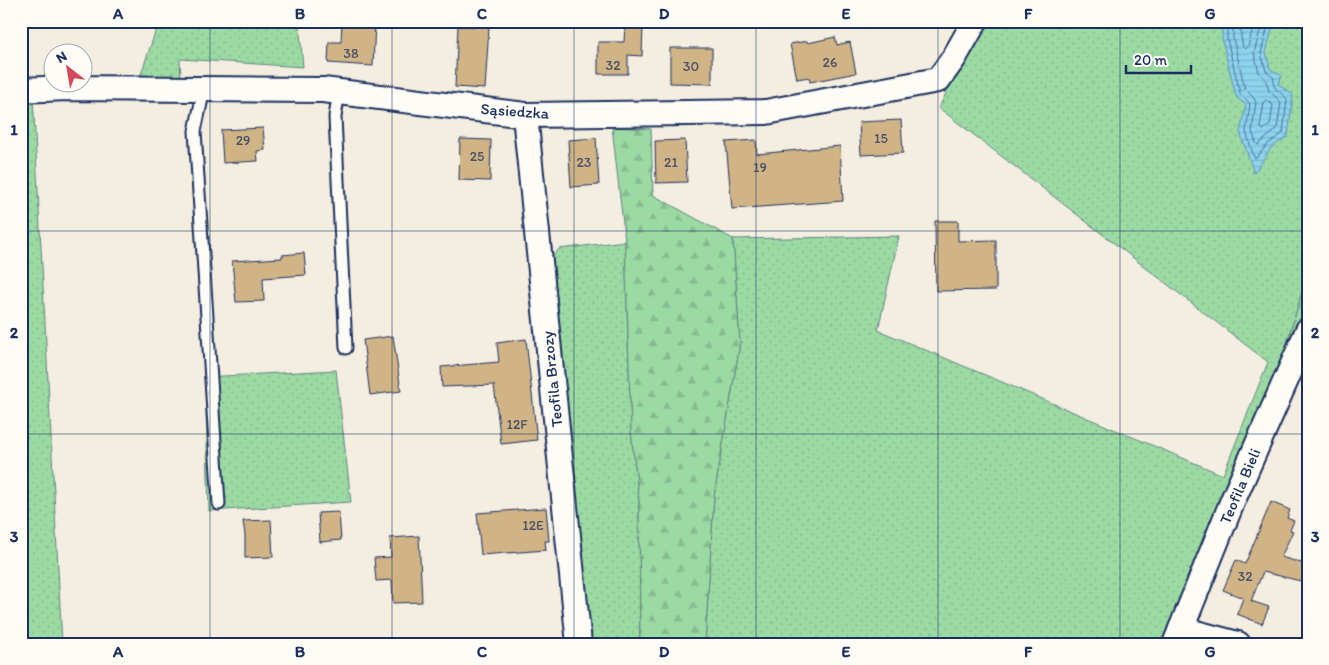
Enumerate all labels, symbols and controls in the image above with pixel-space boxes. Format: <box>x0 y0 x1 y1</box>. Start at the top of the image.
text: A <box>112 4 124 23</box>
text: B <box>295 4 306 23</box>
text: C <box>477 4 488 23</box>
text: D <box>659 4 670 23</box>
text: E <box>842 4 851 23</box>
text: F <box>1024 4 1033 23</box>
text: G <box>1204 4 1216 23</box>
north arrow <box>42 42 92 92</box>
scale bar <box>1126 42 1192 74</box>
house number: 38 <box>343 45 359 62</box>
text: N <box>53 48 70 67</box>
text: 20 m <box>1134 51 1168 69</box>
house number: 26 <box>823 54 837 71</box>
house number: 32 <box>606 57 621 74</box>
house number: 30 <box>683 58 699 75</box>
street label: Sąsiedzka <box>480 99 551 123</box>
text: 1 <box>10 120 18 139</box>
text: 1 <box>1311 120 1319 139</box>
house number: 15 <box>874 130 888 147</box>
house number: 29 <box>236 132 250 149</box>
house number: 25 <box>470 148 484 165</box>
house number: 23 <box>577 154 592 171</box>
house number: 21 <box>664 154 678 171</box>
house number: 19 <box>753 159 767 176</box>
text: 2 <box>10 323 19 342</box>
text: 2 <box>1311 323 1320 342</box>
street label: Teofila Brzozy <box>537 330 566 428</box>
house number: 12F <box>506 416 528 433</box>
street label: Teofila Bieli <box>1216 445 1264 527</box>
house number: 12E <box>522 517 544 534</box>
text: 3 <box>10 527 19 546</box>
text: 3 <box>1311 527 1320 546</box>
house number: 32 <box>1238 568 1253 585</box>
text: A <box>112 642 124 661</box>
text: B <box>295 642 306 661</box>
text: C <box>477 642 488 661</box>
text: D <box>659 642 670 661</box>
text: E <box>842 642 851 661</box>
text: F <box>1024 642 1033 661</box>
text: G <box>1204 642 1216 661</box>

